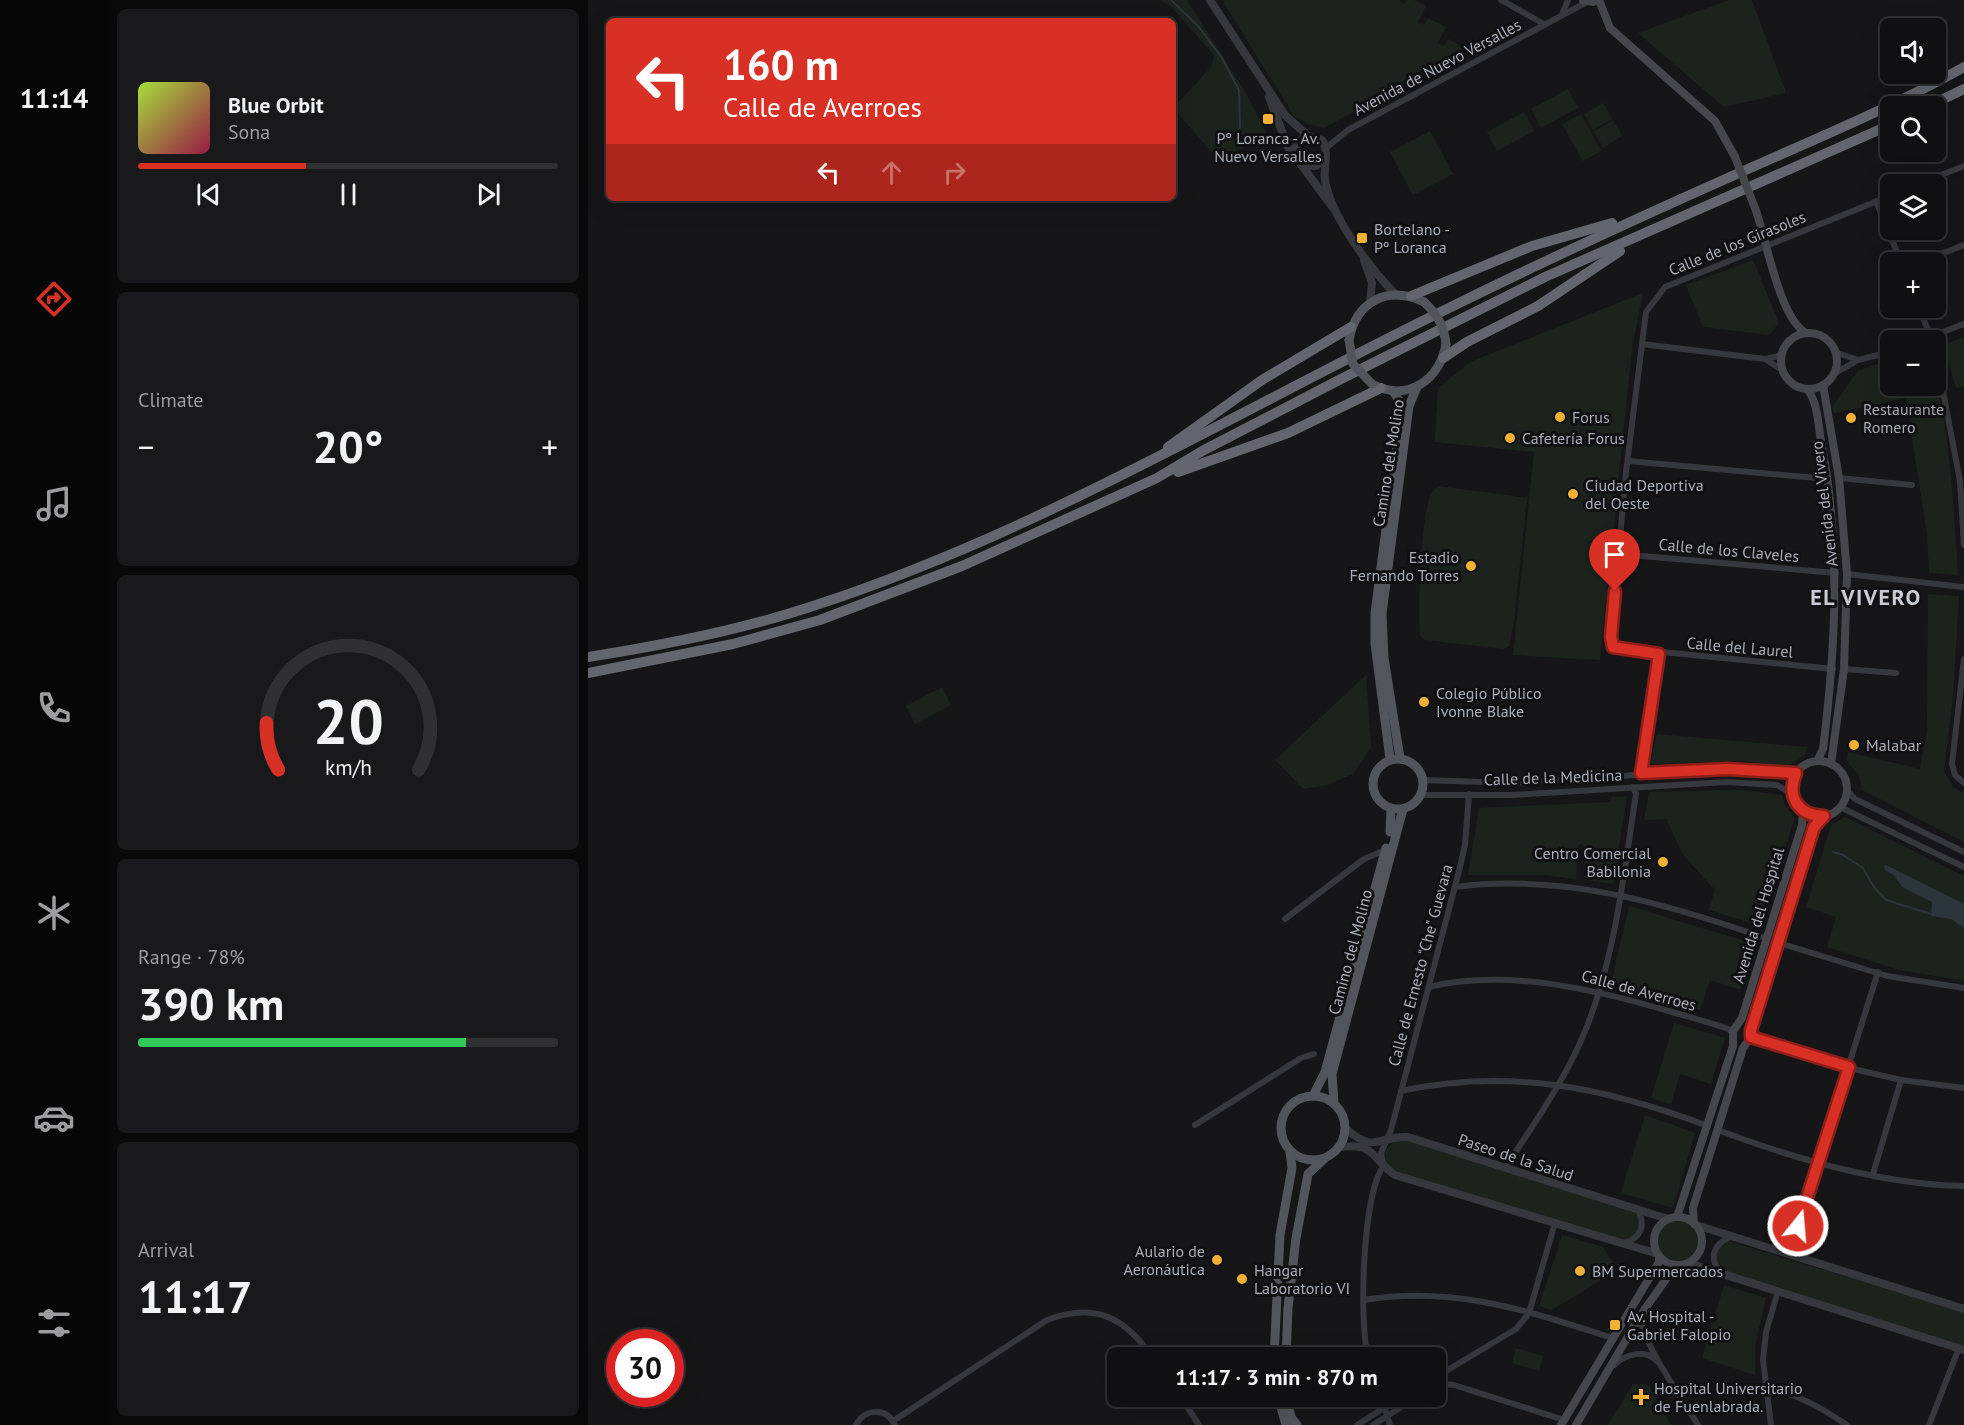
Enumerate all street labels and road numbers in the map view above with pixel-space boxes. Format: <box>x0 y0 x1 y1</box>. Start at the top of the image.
street label: Avenida de Nuevo Versalles <box>1350 14 1524 120</box>
street label: Calle de los Girasoles <box>1666 206 1809 280</box>
street label: Camino del Molino <box>1368 398 1408 528</box>
street label: Avenida del Vivero <box>1806 440 1842 568</box>
street label: Calle de los Claveles <box>1658 534 1800 566</box>
street label: Calle del Laurel <box>1686 632 1794 662</box>
street label: Calle de la Medicina <box>1484 765 1622 789</box>
street label: Avenida del Hospital <box>1728 844 1788 985</box>
street label: Calle de Ernesto "Che" Guevara <box>1383 862 1457 1068</box>
street label: Camino del Molino <box>1324 887 1376 1017</box>
street label: Calle de Averroes <box>1580 965 1699 1015</box>
street label: Paseo de la Salud <box>1456 1129 1576 1185</box>

